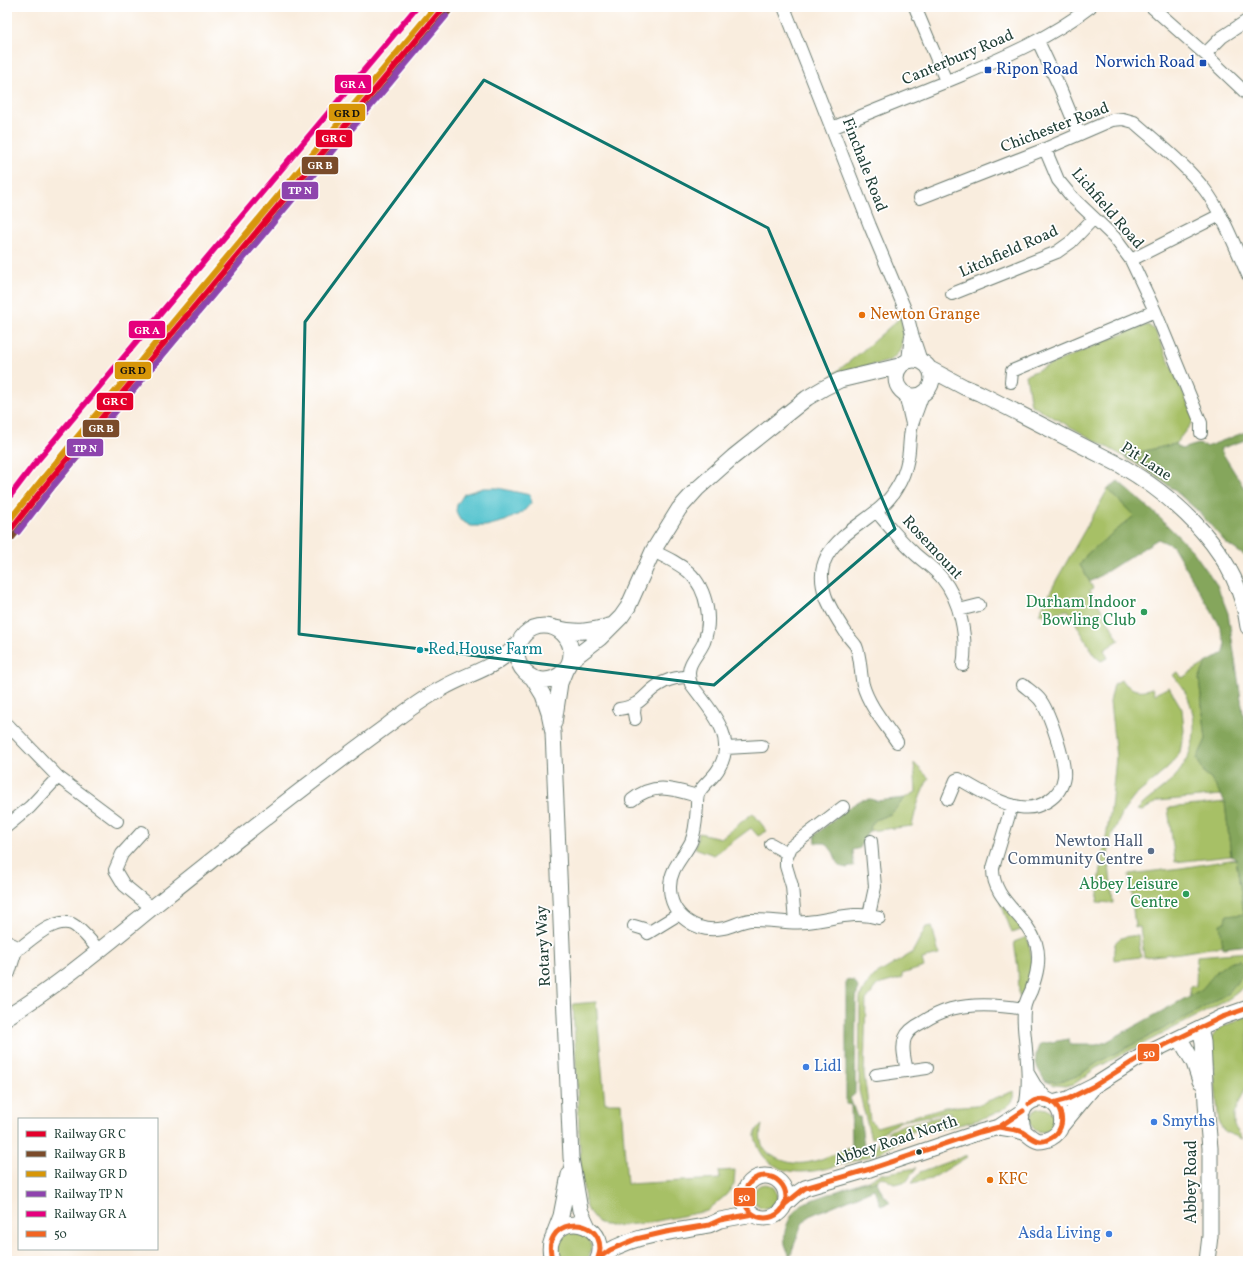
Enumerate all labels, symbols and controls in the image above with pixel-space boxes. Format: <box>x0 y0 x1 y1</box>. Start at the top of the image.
street label: Canterbury Road <box>899 24 1017 92</box>
place label: Norwich Road <box>1095 52 1195 74</box>
marker: Norwich Road <box>1198 58 1208 68</box>
place label: Ripon Road <box>996 59 1078 81</box>
marker: Ripon Road <box>983 65 993 75</box>
line badge: GR A <box>334 74 372 94</box>
text: GR A <box>340 78 366 93</box>
street label: Chichester Road <box>998 97 1112 159</box>
line badge: GR D <box>328 103 366 122</box>
text: GR D <box>334 107 360 122</box>
street label: Finchale Road <box>836 115 892 215</box>
line badge: GR C <box>315 129 353 148</box>
text: GR C <box>322 132 346 147</box>
line badge: GR B <box>301 156 339 175</box>
text: GR B <box>307 159 333 174</box>
street label: Lichfield Road <box>1066 164 1148 254</box>
line badge: TP N <box>281 181 319 200</box>
text: TP N <box>288 184 312 199</box>
street label: Litchfield Road <box>956 220 1062 284</box>
place label: Newton Grange <box>870 304 980 326</box>
marker: Newton Grange <box>857 310 867 320</box>
line badge: GR A <box>128 320 166 339</box>
text: GR A <box>134 324 160 339</box>
line badge: GR D <box>114 361 152 380</box>
text: GR D <box>120 364 146 379</box>
line badge: GR C <box>96 392 134 411</box>
text: GR C <box>103 395 127 410</box>
line badge: GR B <box>82 419 120 438</box>
text: GR B <box>88 422 114 437</box>
street label: Pit Lane <box>1116 437 1176 487</box>
line badge: TP N <box>66 438 104 457</box>
text: TP N <box>73 442 97 457</box>
street label: Rosemount <box>897 511 968 585</box>
place label: Durham Indoor Bowling Club <box>1026 592 1136 632</box>
marker: Durham Indoor Bowling Club <box>1139 607 1149 617</box>
place label: Red House Farm <box>428 639 543 661</box>
marker: Red House Farm <box>415 645 425 655</box>
place label: Newton Hall Community Centre <box>1008 831 1143 871</box>
marker: Newton Hall Community Centre <box>1146 846 1156 856</box>
place label: Abbey Leisure Centre <box>1079 874 1178 914</box>
marker: Abbey Leisure Centre <box>1181 889 1191 899</box>
street label: Rotary Way <box>531 904 557 987</box>
line badge: 50 <box>1137 1043 1160 1062</box>
text: 50 <box>1143 1047 1155 1062</box>
place label: Lidl <box>814 1056 842 1078</box>
marker: Lidl <box>801 1062 811 1072</box>
street label: Abbey Road North <box>831 1111 961 1171</box>
place label: Smyths <box>1162 1111 1215 1133</box>
marker: Smyths <box>1149 1117 1159 1127</box>
legend <box>18 1118 158 1250</box>
text: Railway GR C <box>54 1127 126 1143</box>
street label: Abbey Road <box>1181 1140 1203 1224</box>
text: Railway GR B <box>54 1147 126 1163</box>
unlabelled marker <box>914 1147 924 1157</box>
text: Railway GR D <box>54 1167 127 1183</box>
place label: KFC <box>998 1169 1028 1191</box>
marker: KFC <box>985 1175 995 1185</box>
text: Railway TP N <box>54 1187 124 1203</box>
line badge: 50 <box>733 1187 756 1207</box>
text: 50 <box>738 1191 750 1206</box>
text: Railway GR A <box>54 1207 127 1223</box>
place label: Asda Living <box>1018 1223 1101 1245</box>
text: 50 <box>54 1227 67 1243</box>
marker: Asda Living <box>1104 1229 1114 1239</box>

